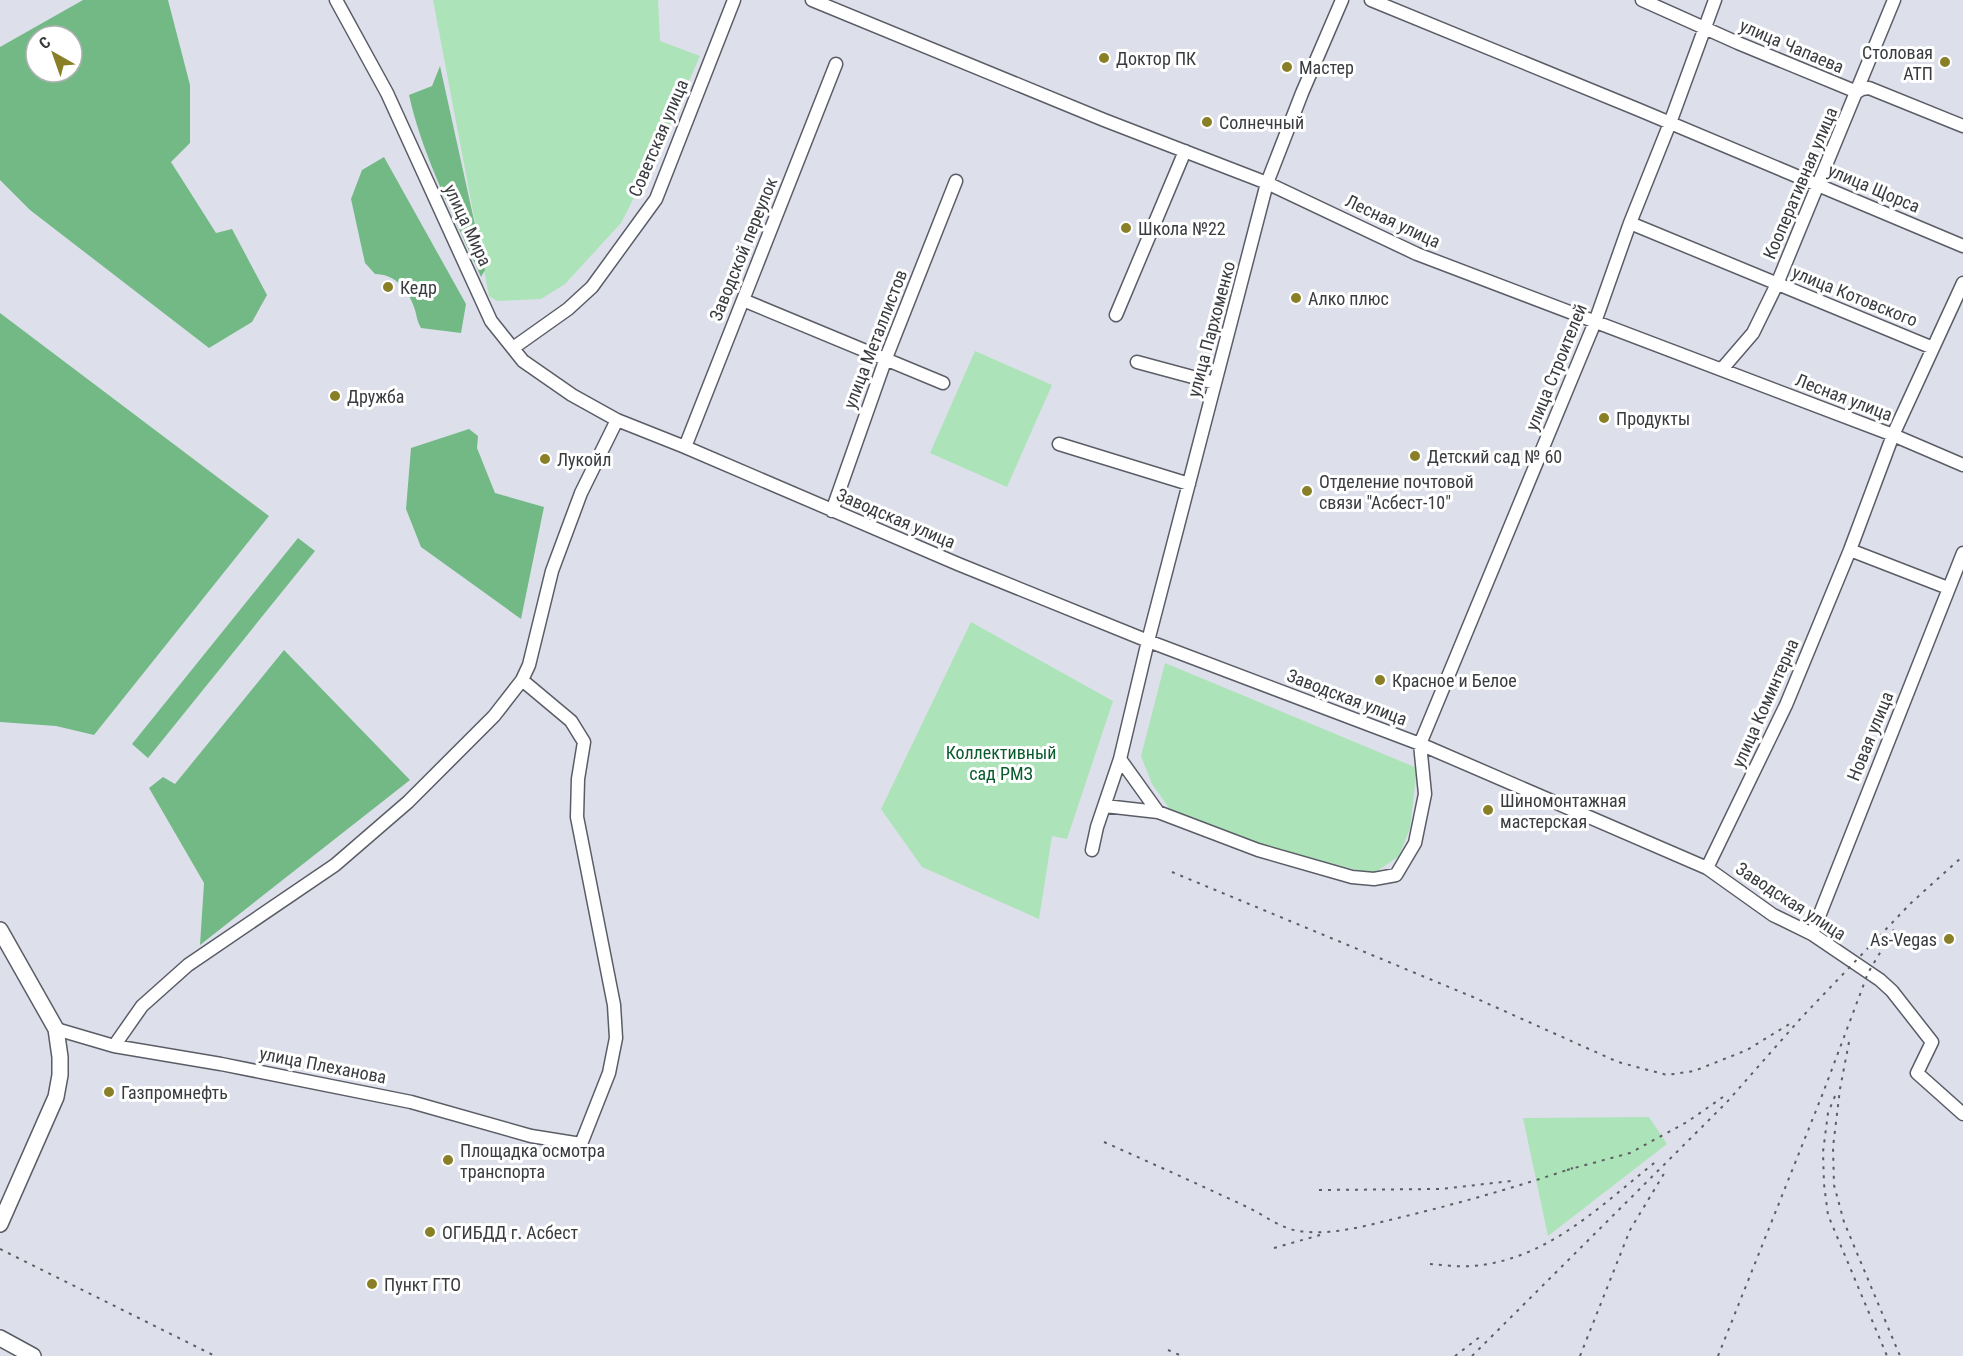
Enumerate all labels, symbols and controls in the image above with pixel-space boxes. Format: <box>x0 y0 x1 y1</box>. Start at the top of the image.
street label: улица Чапаева <box>1737 15 1847 77</box>
north arrow <box>24 24 84 84</box>
text: С <box>35 33 54 53</box>
place label: Столовая АТП <box>1862 42 1933 84</box>
place label: Доктор ПК <box>1116 48 1196 69</box>
marker: Доктор ПК <box>1097 51 1111 65</box>
marker: Столовая АТП <box>1938 55 1952 69</box>
place label: Мастер <box>1299 57 1354 78</box>
marker: Мастер <box>1280 60 1294 74</box>
street label: Советская улица <box>624 76 692 200</box>
street label: Кооперативная улица <box>1759 104 1841 262</box>
place label: Солнечный <box>1219 112 1304 133</box>
marker: Солнечный <box>1200 115 1214 129</box>
street label: улица Щорса <box>1825 159 1923 217</box>
street label: Заводской переулок <box>705 174 782 324</box>
street label: улица Мира <box>440 181 496 269</box>
street label: Лесная улица <box>1342 190 1444 252</box>
place label: Школа №22 <box>1138 218 1226 239</box>
marker: Школа №22 <box>1119 221 1133 235</box>
street label: улица Пархоменко <box>1183 259 1239 399</box>
street label: улица Котовского <box>1789 261 1921 331</box>
street label: улица Металлистов <box>839 267 911 411</box>
place label: Кедр <box>400 277 437 298</box>
marker: Кедр <box>381 280 395 294</box>
place label: Алко плюс <box>1308 288 1389 309</box>
marker: Алко плюс <box>1289 291 1303 305</box>
street label: улица Строителей <box>1521 301 1591 433</box>
street label: Лесная улица <box>1793 369 1895 425</box>
place label: Дружба <box>347 386 404 407</box>
marker: Дружба <box>328 389 342 403</box>
place label: Продукты <box>1616 408 1690 429</box>
marker: Продукты <box>1597 411 1611 425</box>
place label: Детский сад № 60 <box>1427 446 1562 467</box>
place label: Лукойл <box>557 449 611 470</box>
marker: Детский сад № 60 <box>1408 449 1422 463</box>
marker: Лукойл <box>538 452 552 466</box>
place label: Отделение почтовой связи "Асбест-10" <box>1319 471 1474 513</box>
street label: Заводская улица <box>833 484 959 552</box>
marker: Отделение почтовой связи "Асбест-10" <box>1300 484 1314 498</box>
street label: улица Коминтерна <box>1727 635 1803 771</box>
street label: Заводская улица <box>1284 664 1410 730</box>
place label: Красное и Белое <box>1392 670 1517 691</box>
marker: Красное и Белое <box>1373 673 1387 687</box>
street label: Новая улица <box>1843 688 1897 784</box>
park label: Коллективный сад РМЗ <box>946 742 1056 784</box>
place label: Шиномонтажная мастерская <box>1500 790 1626 832</box>
marker: Шиномонтажная мастерская <box>1481 803 1495 817</box>
street label: Заводская улица <box>1732 858 1850 944</box>
place label: As-Vegas <box>1870 929 1937 950</box>
marker: As-Vegas <box>1942 932 1956 946</box>
street label: улица Плеханова <box>258 1042 388 1088</box>
place label: Газпромнефть <box>121 1082 228 1103</box>
marker: Газпромнефть <box>102 1085 116 1099</box>
place label: Площадка осмотра транспорта <box>460 1140 605 1182</box>
marker: Площадка осмотра транспорта <box>441 1153 455 1167</box>
place label: ОГИБДД г. Асбест <box>442 1222 578 1243</box>
marker: ОГИБДД г. Асбест <box>423 1225 437 1239</box>
place label: Пункт ГТО <box>384 1274 461 1295</box>
marker: Пункт ГТО <box>365 1277 379 1291</box>

